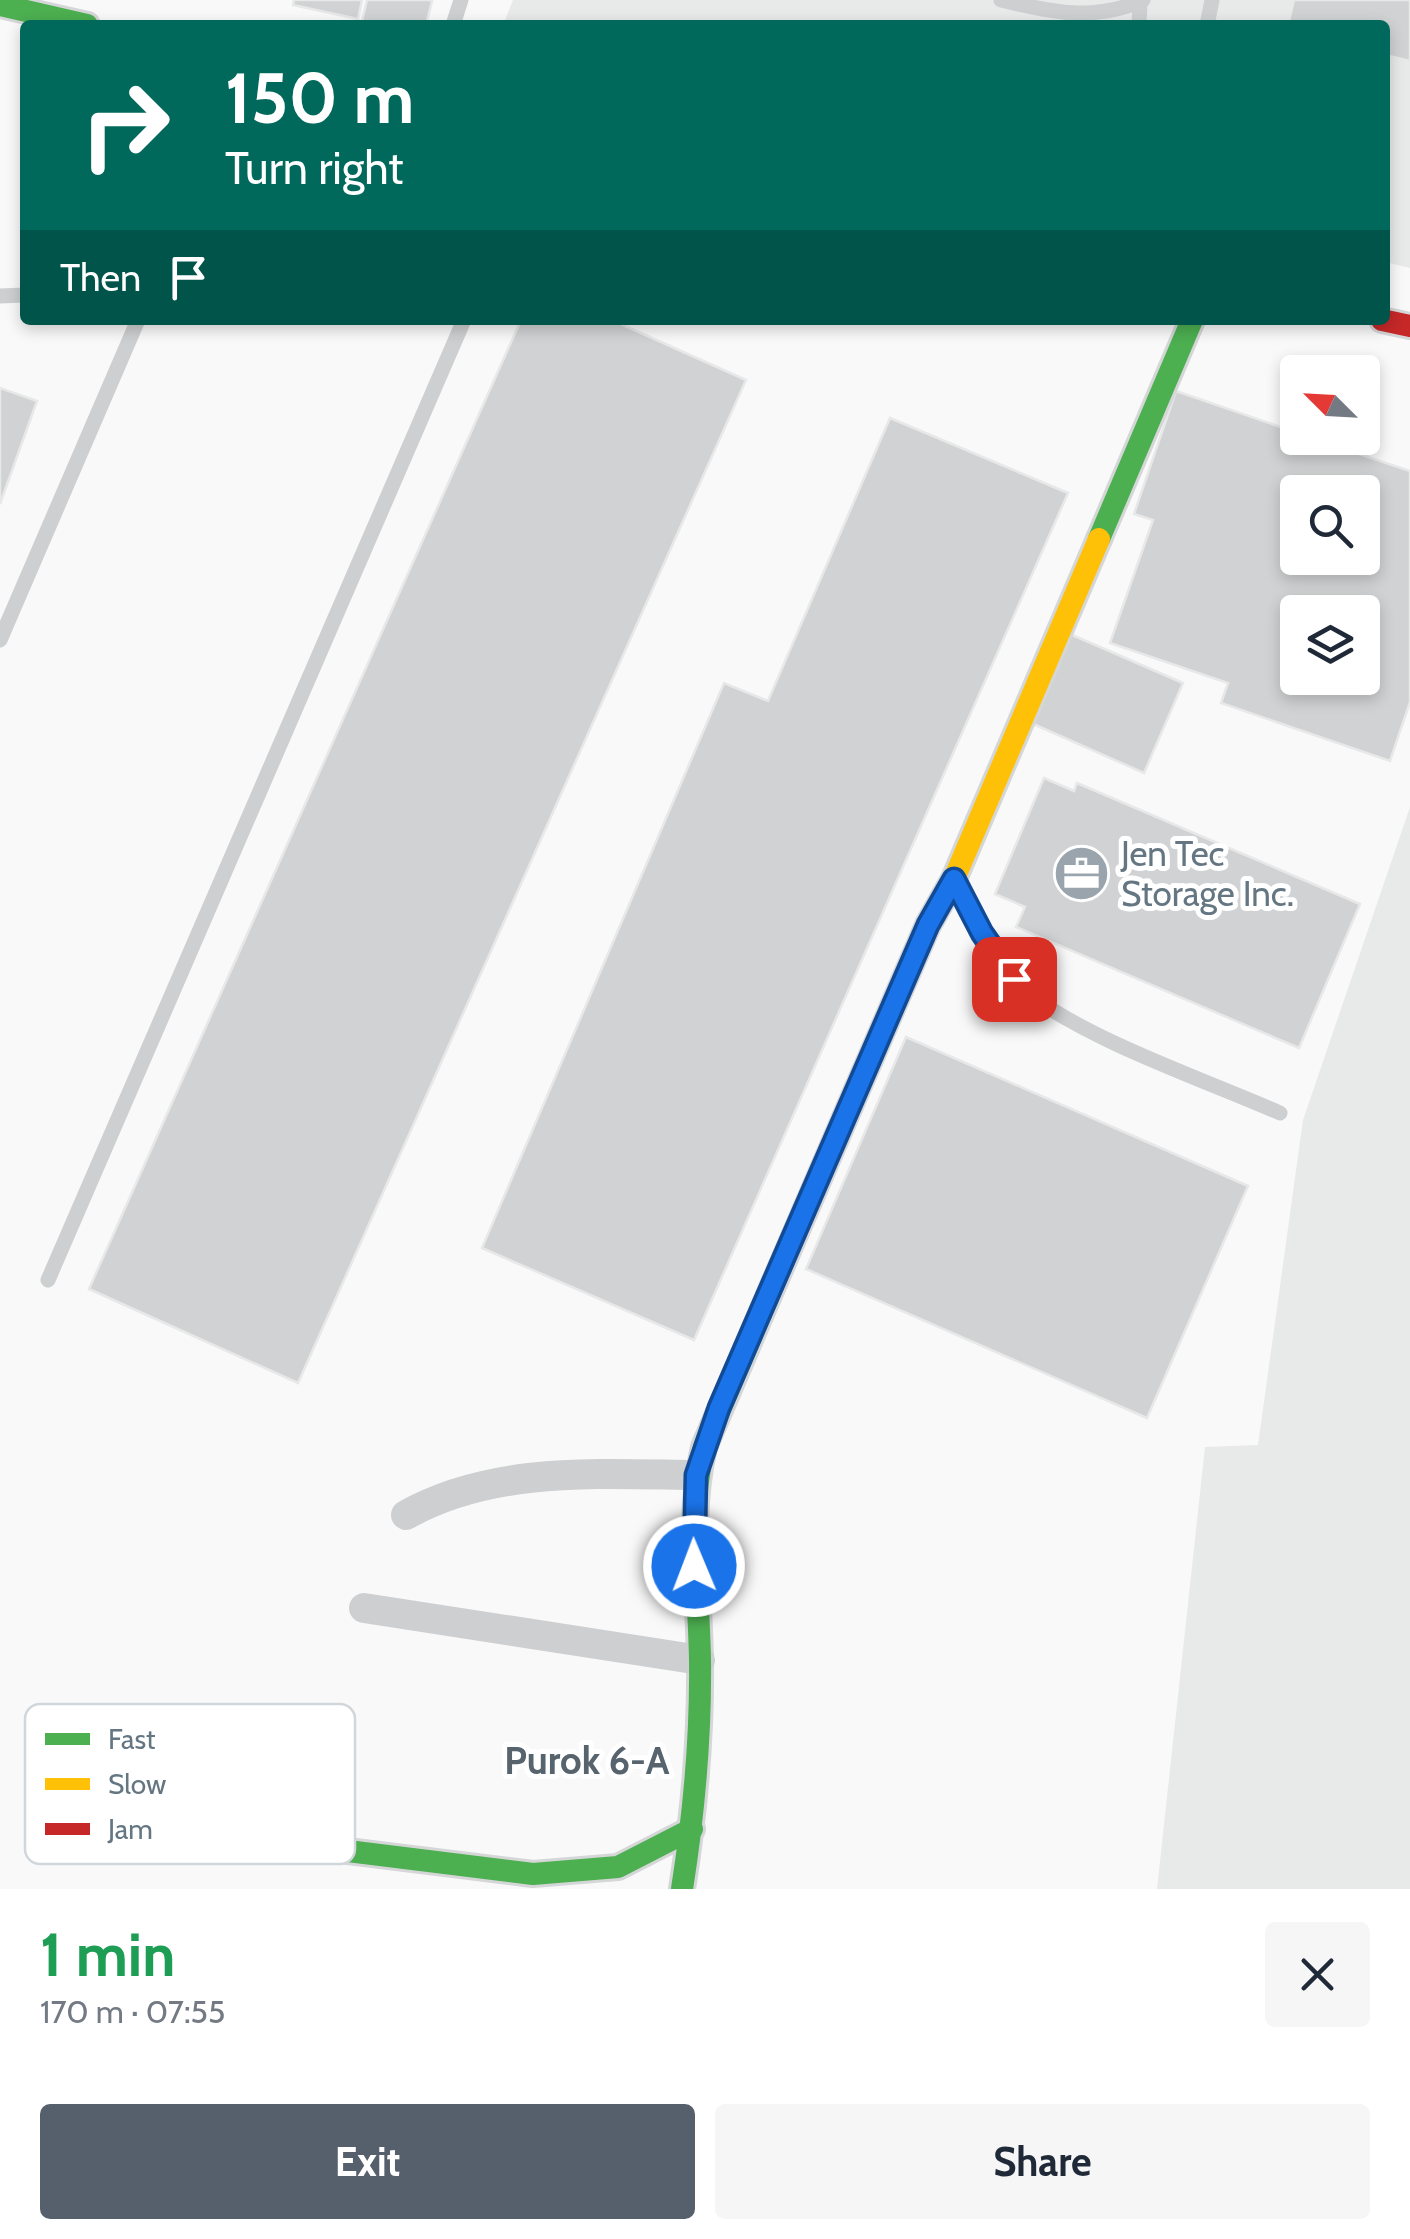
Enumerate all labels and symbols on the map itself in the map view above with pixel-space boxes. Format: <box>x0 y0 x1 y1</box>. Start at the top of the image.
north arrow <box>1280 355 1380 455</box>
place label: Jen Tec Storage Inc. <box>1120 832 1294 915</box>
office icon: Jen Tec Storage Inc. <box>1052 843 1112 903</box>
pin <box>972 937 1057 1022</box>
position arrow <box>642 1514 746 1618</box>
legend <box>25 1704 355 1864</box>
text: Fast <box>108 1722 156 1756</box>
district label: Purok 6-A <box>504 1737 670 1784</box>
text: Slow <box>108 1767 166 1801</box>
text: Jam <box>107 1812 153 1846</box>

